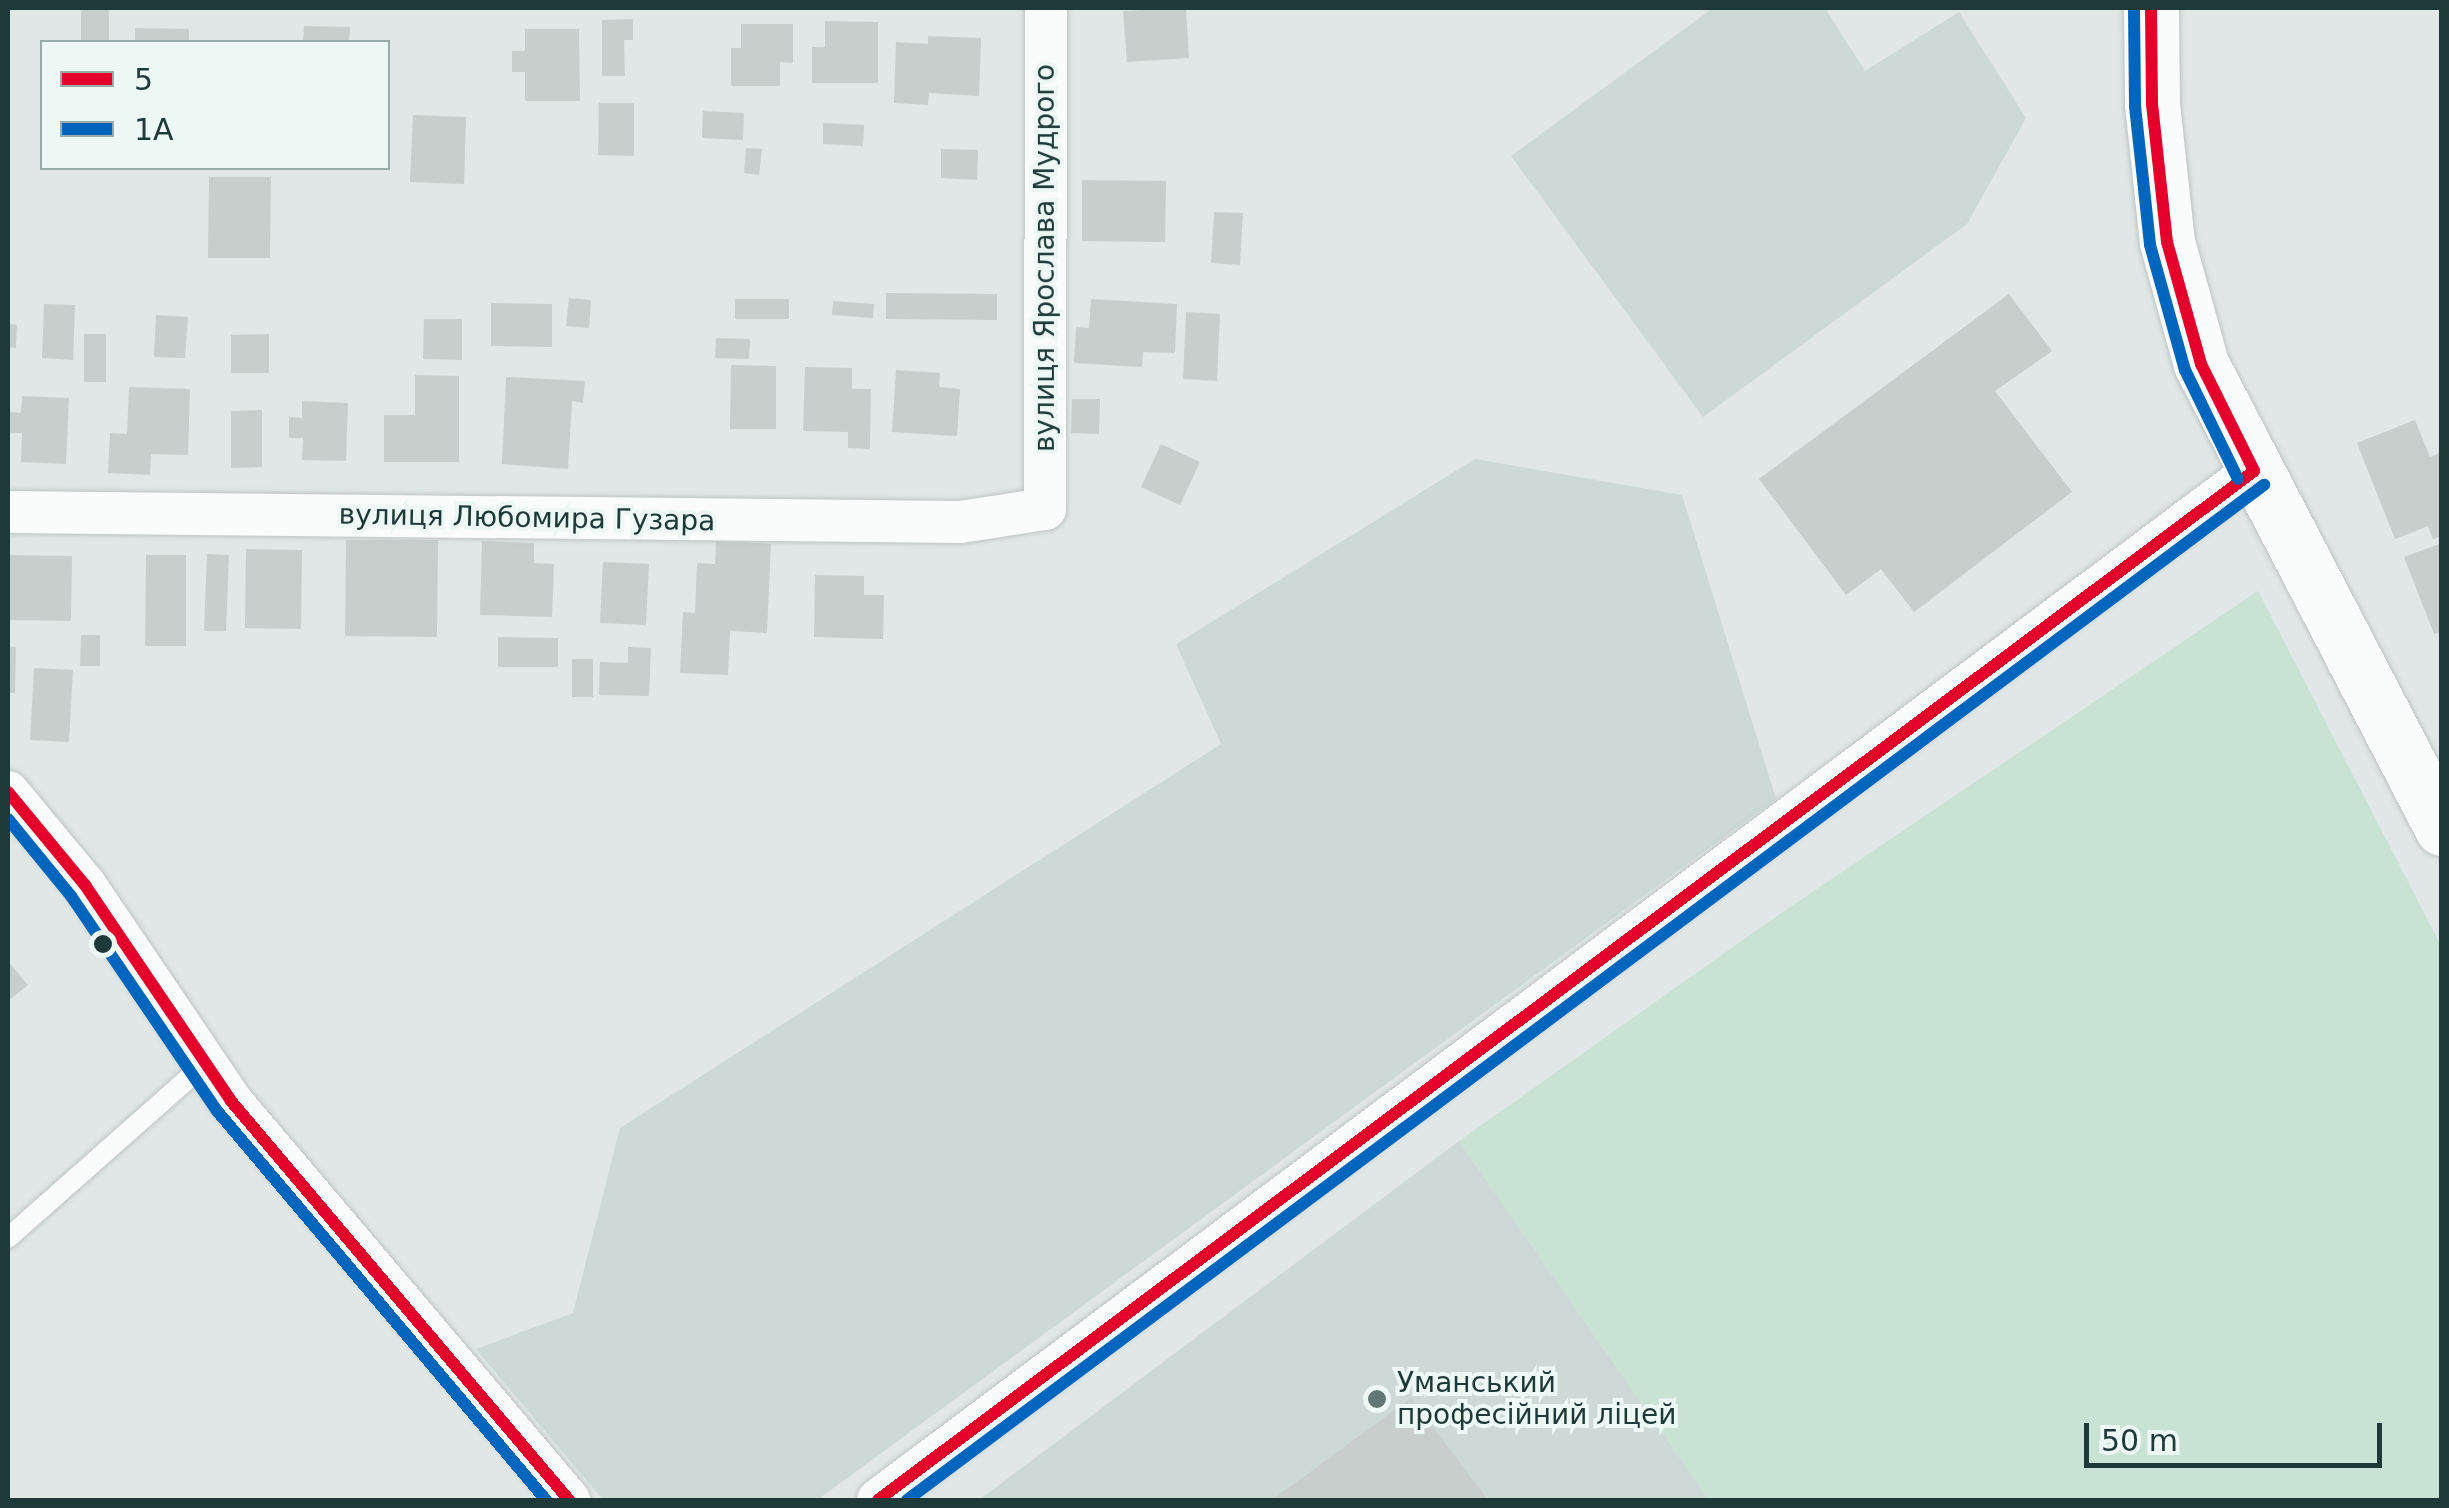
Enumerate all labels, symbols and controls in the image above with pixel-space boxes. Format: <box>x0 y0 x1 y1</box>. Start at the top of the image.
legend <box>40 40 390 170</box>
text: 5 <box>134 62 153 97</box>
street label: вулиця Ярослава Мудрого <box>1028 64 1062 452</box>
text: 1А <box>134 112 174 147</box>
street label: вулиця Любомира Гузара <box>338 498 716 538</box>
unlabelled marker <box>93 934 113 954</box>
place label: Уманський професійний ліцей <box>1397 1366 1677 1432</box>
marker: Уманський професійний ліцей <box>1366 1388 1388 1410</box>
scale bar <box>2089 1403 2386 1465</box>
text: 50 m <box>2101 1423 2178 1458</box>

